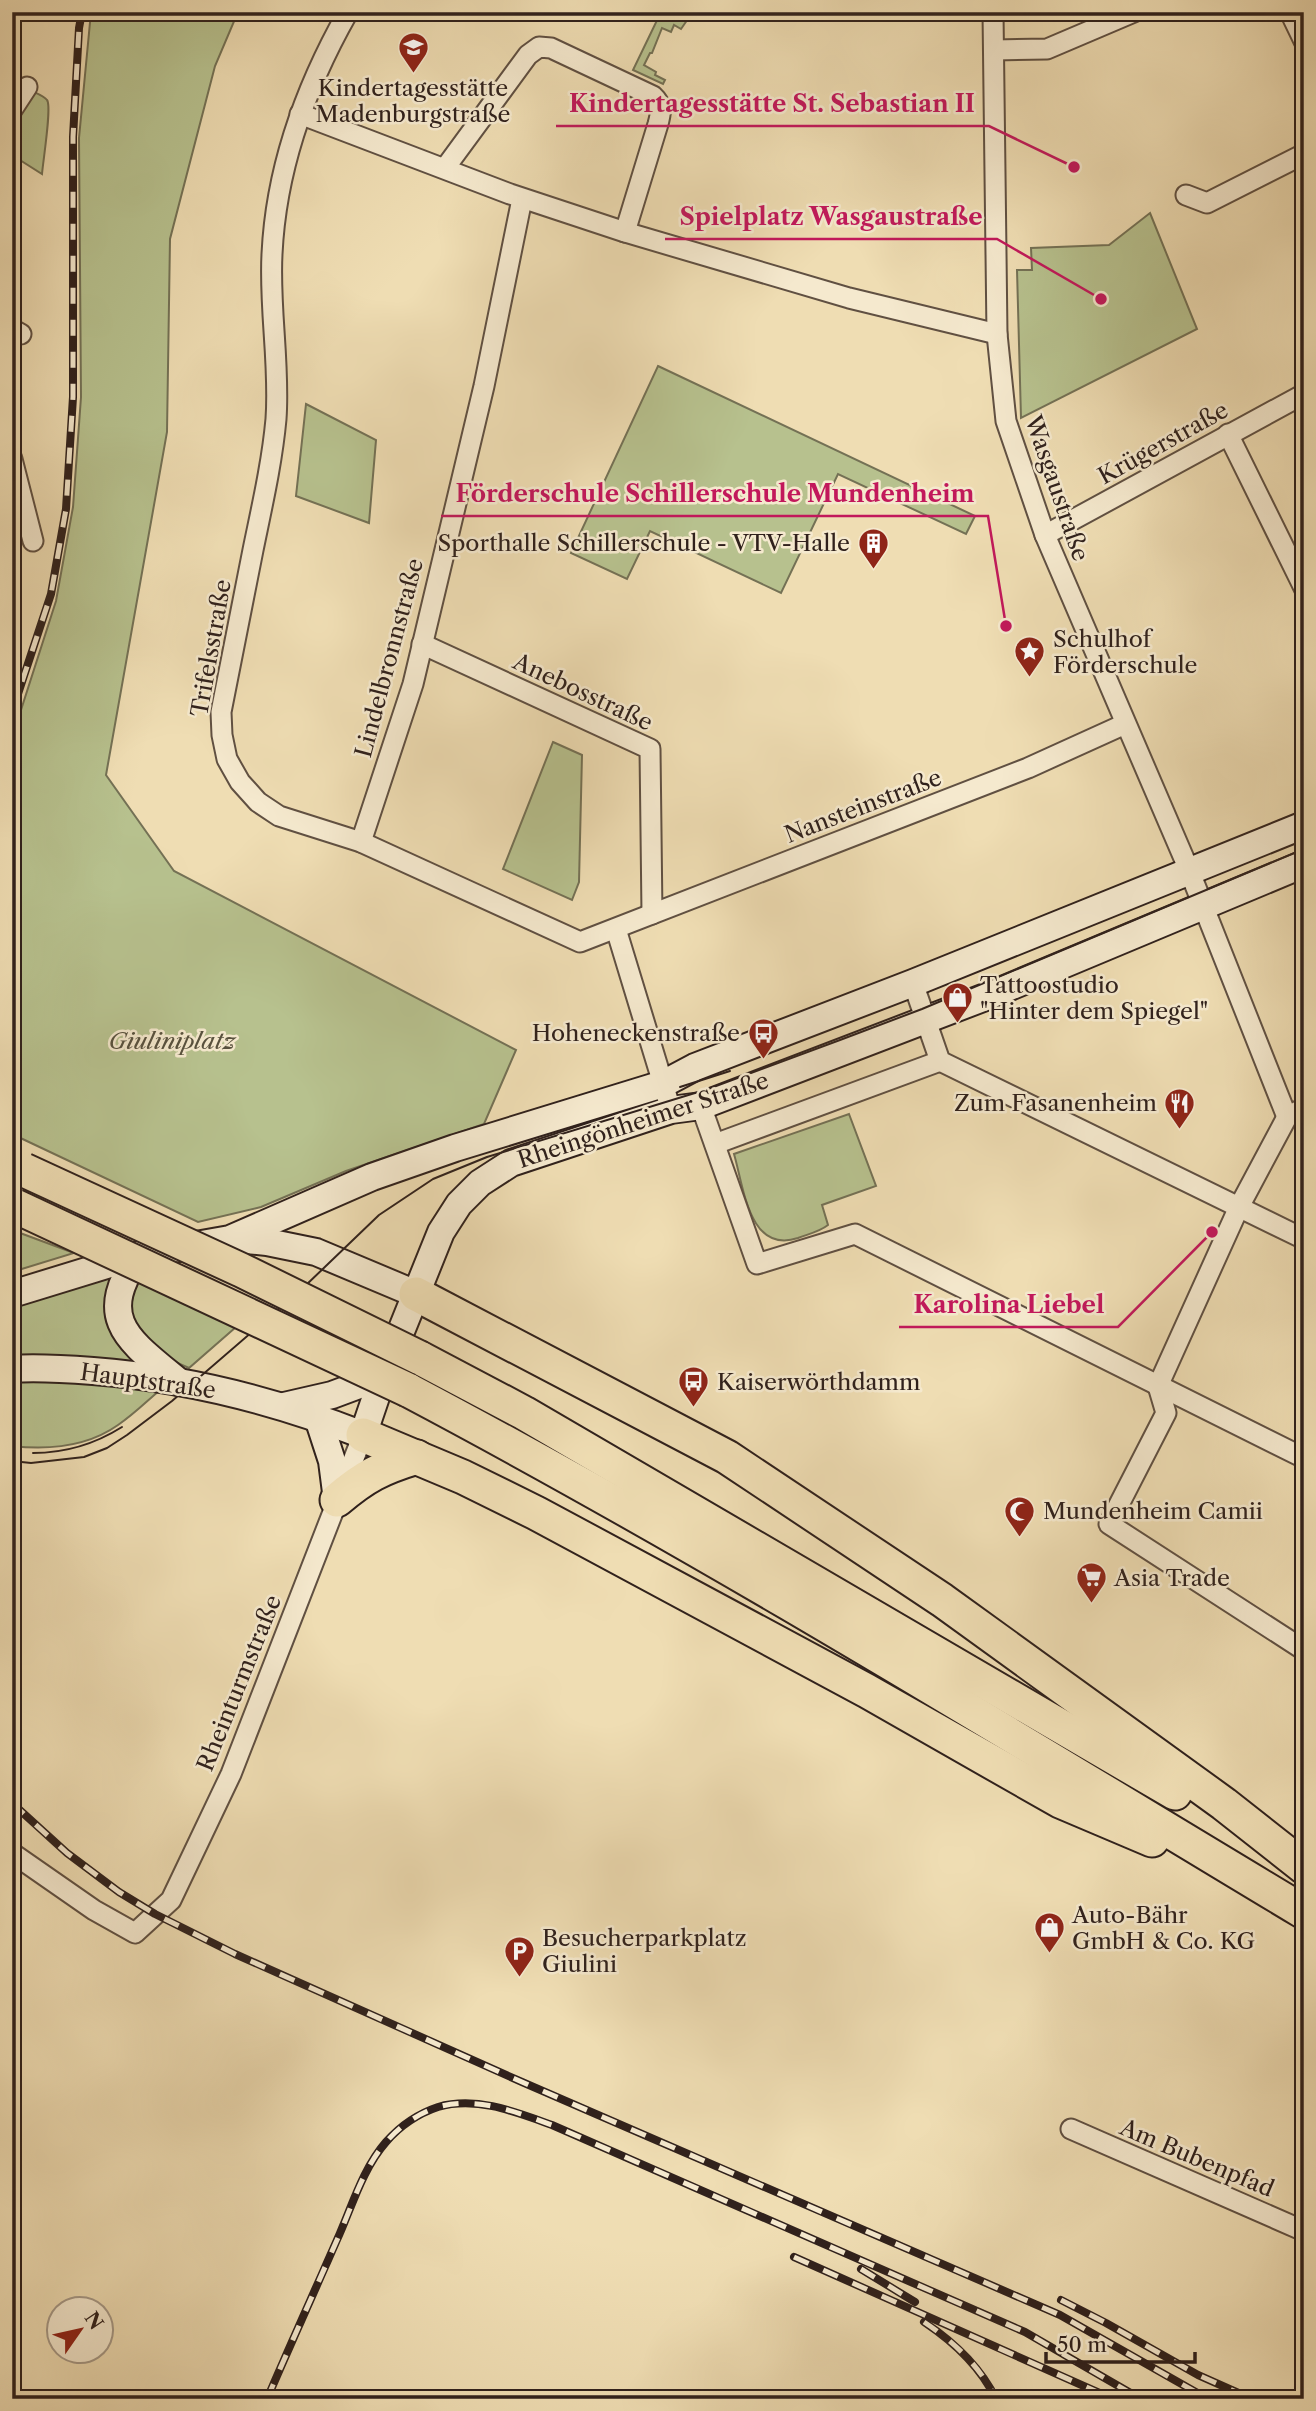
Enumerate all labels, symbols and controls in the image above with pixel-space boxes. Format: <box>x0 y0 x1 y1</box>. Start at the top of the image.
school or university icon: Kindertagesstätte Madenburgstraße <box>396 30 430 74</box>
place label: Kindertagesstätte Madenburgstraße <box>316 74 510 128</box>
callout: Kindertagesstätte St. Sebastian II <box>556 81 989 126</box>
text: Kindertagesstätte St. Sebastian II <box>569 89 975 118</box>
callout: Spielplatz Wasgaustraße <box>665 194 997 239</box>
text: Spielplatz Wasgaustraße <box>679 202 983 231</box>
street label: Krügerstraße <box>1093 396 1233 490</box>
street label: Wasgaustraße <box>1019 411 1095 565</box>
callout: Förderschule Schillerschule Mundenheim <box>441 471 988 516</box>
text: Förderschule Schillerschule Mundenheim <box>455 479 975 508</box>
building icon: Sporthalle Schillerschule - VTV-Halle <box>856 526 890 570</box>
place label: Sporthalle Schillerschule - VTV-Halle <box>438 529 850 557</box>
street label: Lindelbronnstraße <box>349 555 429 761</box>
street label: Trifelsstraße <box>185 577 237 719</box>
place label: Schulhof Förderschule <box>1053 625 1197 679</box>
place icon: Schulhof Förderschule <box>1013 635 1047 679</box>
street label: Anebosstraße <box>508 647 657 737</box>
street label: Nansteinstraße <box>781 763 945 849</box>
place label: Tattoostudio "Hinter dem Spiegel" <box>980 971 1208 1025</box>
shop icon: Tattoostudio "Hinter dem Spiegel" <box>940 981 974 1025</box>
bus stop icon: Hoheneckenstraße <box>746 1016 780 1060</box>
place label: Hoheneckenstraße <box>532 1019 740 1047</box>
park label: Giuliniplatz <box>109 1027 237 1055</box>
street label: Rheingönheimer Straße <box>514 1066 772 1174</box>
restaurant icon: Zum Fasanenheim <box>1163 1086 1197 1130</box>
place label: Zum Fasanenheim <box>954 1089 1157 1117</box>
callout: Karolina Liebel <box>899 1282 1118 1327</box>
text: Karolina Liebel <box>914 1290 1104 1319</box>
street label: Hauptstraße <box>78 1358 218 1404</box>
bus stop icon: Kaiserwörthdamm <box>677 1365 711 1409</box>
place label: Kaiserwörthdamm <box>717 1368 920 1396</box>
mosque icon: Mundenheim Camii <box>1003 1494 1037 1538</box>
place label: Mundenheim Camii <box>1043 1497 1263 1525</box>
supermarket icon: Asia Trade <box>1074 1561 1108 1605</box>
place label: Asia Trade <box>1113 1564 1230 1592</box>
street label: Rheinturmstraße <box>191 1591 287 1775</box>
place label: Auto-Bähr GmbH & Co. KG <box>1071 1901 1255 1955</box>
shop icon: Auto-Bähr GmbH & Co. KG <box>1032 1911 1066 1955</box>
place label: Besucherparkplatz Giulini <box>542 1924 747 1978</box>
parking icon: Besucherparkplatz Giulini <box>502 1934 536 1978</box>
street label: Am Bubenpfad <box>1115 2113 1278 2203</box>
north arrow <box>46 2296 116 2366</box>
text: N <box>80 2307 108 2334</box>
scale bar <box>1046 2320 1195 2364</box>
text: 50 m <box>1057 2332 1107 2357</box>

